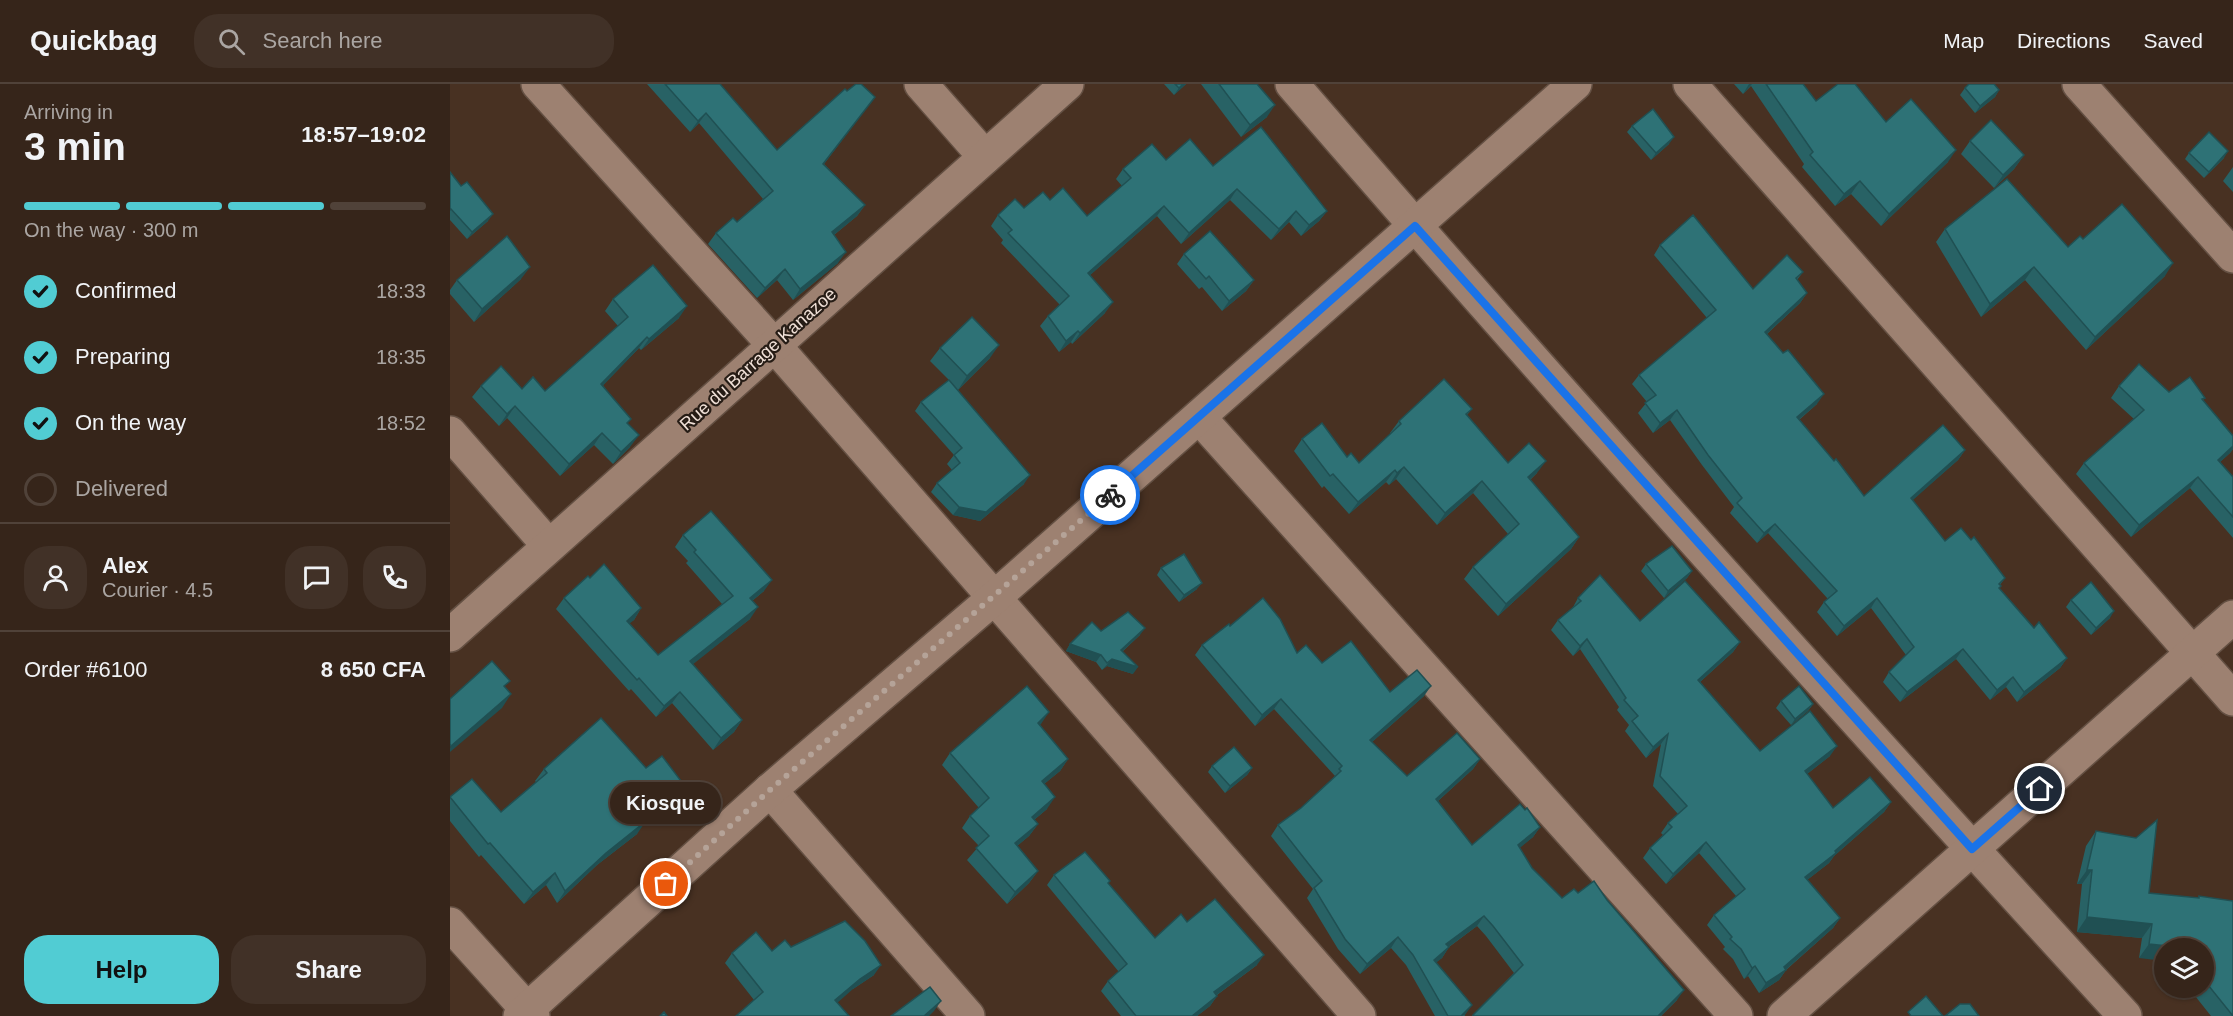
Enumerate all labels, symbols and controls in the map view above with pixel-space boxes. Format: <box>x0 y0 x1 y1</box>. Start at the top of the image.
search box <box>194 14 614 68</box>
text: Quickbag <box>30 25 158 56</box>
icon: search <box>215 25 248 58</box>
text: Search here <box>263 28 382 53</box>
text: Map <box>1943 29 1984 52</box>
text: Directions <box>2017 29 2110 52</box>
text: Saved <box>2143 29 2203 52</box>
text: Arriving in <box>24 101 113 123</box>
text: 18:57–19:02 <box>301 122 426 147</box>
text: 3 min <box>24 125 126 168</box>
text: On the way · 300 m <box>24 219 199 241</box>
icon: check <box>24 275 57 308</box>
text: Confirmed <box>75 278 176 303</box>
text: 18:33 <box>376 280 426 302</box>
street label: Rue du Barrage Kanazoe <box>676 284 840 434</box>
icon: check <box>24 341 57 374</box>
text: Preparing <box>75 344 170 369</box>
text: 18:35 <box>376 346 426 368</box>
icon: check <box>24 407 57 440</box>
text: On the way <box>75 410 186 435</box>
text: 18:52 <box>376 412 426 434</box>
courier <box>1080 465 1140 525</box>
text: Delivered <box>75 476 168 501</box>
icon: bike <box>1094 479 1127 512</box>
button: person <box>24 546 87 609</box>
button: chat <box>285 546 348 609</box>
button: phone <box>363 546 426 609</box>
text: Alex <box>102 553 148 578</box>
text: Courier · 4.5 <box>102 579 213 601</box>
text: Order #6100 <box>24 657 148 682</box>
text: 8 650 CFA <box>321 657 426 682</box>
pin <box>2014 763 2065 814</box>
icon: home <box>2023 772 2056 805</box>
callout: Kiosque <box>610 782 722 824</box>
text: Kiosque <box>626 792 705 814</box>
pin <box>640 858 691 909</box>
icon: bag <box>649 867 682 900</box>
button: Help <box>24 935 219 1004</box>
button: Share <box>231 935 426 1004</box>
map controls <box>2154 938 2214 998</box>
button: layers <box>2154 938 2214 998</box>

